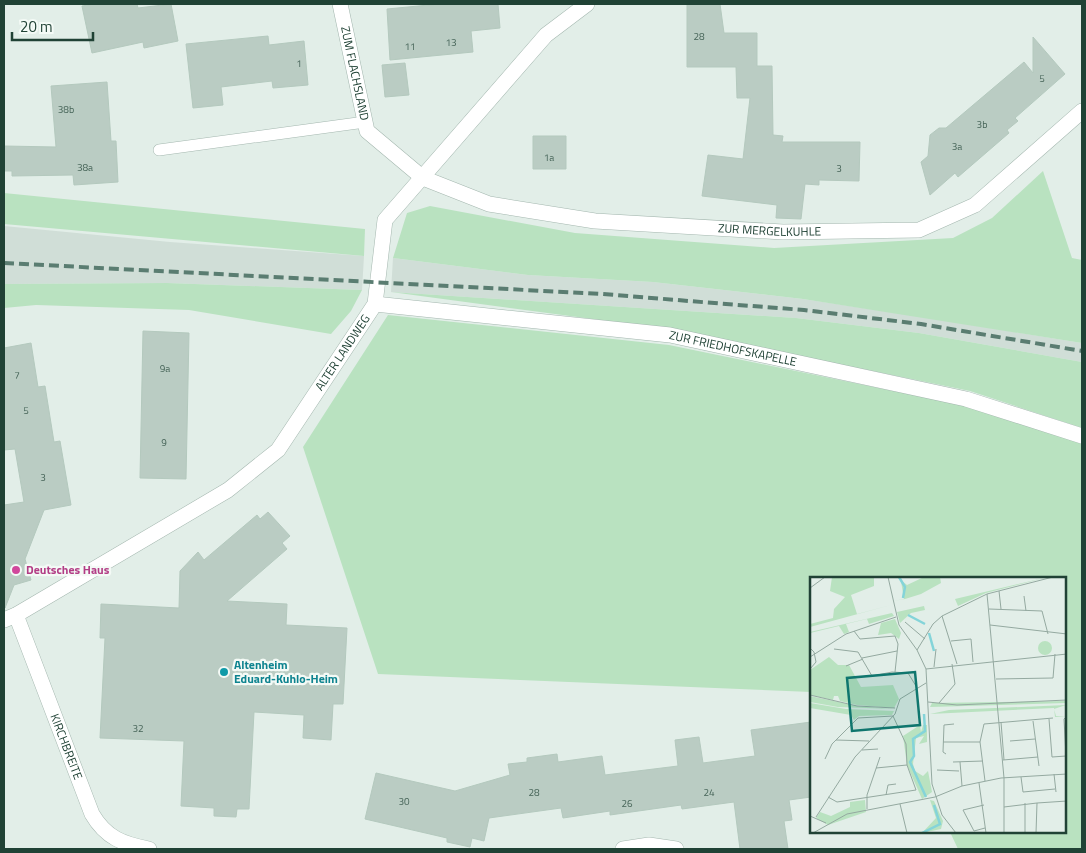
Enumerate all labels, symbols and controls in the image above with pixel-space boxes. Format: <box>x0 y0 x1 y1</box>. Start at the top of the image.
scale bar <box>12 10 94 42</box>
text: 20 m <box>20 15 53 38</box>
street label: ZUM FLACHSLAND <box>336 24 375 122</box>
house number: 28 <box>693 29 705 44</box>
house number: 13 <box>445 35 457 50</box>
house number: 11 <box>404 39 416 54</box>
house number: 1 <box>296 56 302 71</box>
house number: 5 <box>1039 71 1045 86</box>
house number: 38b <box>58 102 74 117</box>
house number: 3b <box>977 117 987 132</box>
house number: 3a <box>952 139 962 154</box>
house number: 1a <box>544 150 554 165</box>
house number: 38a <box>77 160 93 175</box>
house number: 3 <box>836 161 842 176</box>
street label: ZUR MERGELKUHLE <box>717 218 822 241</box>
street label: ALTER LANDWEG <box>310 310 375 394</box>
street label: ZUR FRIEDHOFSKAPELLE <box>668 325 799 371</box>
house number: 9a <box>160 361 170 376</box>
house number: 7 <box>14 368 20 383</box>
house number: 5 <box>23 403 29 418</box>
house number: 9 <box>161 435 167 450</box>
house number: 3 <box>40 470 46 485</box>
place label: Deutsches Haus <box>26 560 110 579</box>
marker: Deutsches Haus <box>10 564 22 576</box>
inset map <box>810 577 1066 833</box>
place label: Altenheim Eduard-Kuhlo-Heim <box>234 655 338 688</box>
marker: Altenheim Eduard-Kuhlo-Heim <box>218 666 230 678</box>
street label: KIRCHBREITE <box>46 711 88 783</box>
house number: 32 <box>132 721 144 736</box>
house number: 28 <box>528 785 540 800</box>
house number: 24 <box>703 785 715 800</box>
house number: 30 <box>398 794 410 809</box>
house number: 26 <box>621 796 633 811</box>

